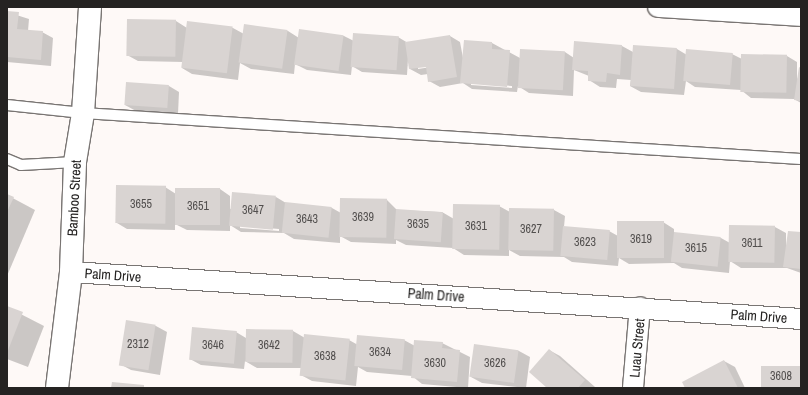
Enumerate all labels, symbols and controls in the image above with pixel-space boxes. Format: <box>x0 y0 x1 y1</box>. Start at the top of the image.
street label: Bamboo Street <box>64 159 84 237</box>
house number: 3655 <box>130 198 152 212</box>
house number: 3651 <box>187 200 209 214</box>
house number: 3647 <box>242 204 264 218</box>
house number: 3639 <box>352 211 374 225</box>
house number: 3643 <box>296 213 318 227</box>
house number: 3635 <box>407 218 429 232</box>
house number: 3631 <box>465 220 487 234</box>
house number: 3627 <box>520 223 542 237</box>
house number: 3619 <box>630 233 652 247</box>
house number: 3623 <box>574 236 596 250</box>
house number: 3611 <box>741 237 763 251</box>
house number: 3615 <box>685 242 707 256</box>
street label: Palm Drive <box>84 265 142 285</box>
street label: Palm Drive <box>407 285 465 305</box>
street label: Palm Drive <box>730 306 788 326</box>
street label: Luau Street <box>626 318 648 378</box>
house number: 2312 <box>127 338 149 352</box>
house number: 3646 <box>202 339 224 353</box>
house number: 3642 <box>258 339 280 353</box>
house number: 3634 <box>369 346 391 360</box>
house number: 3638 <box>314 350 336 364</box>
house number: 3630 <box>424 357 446 371</box>
house number: 3626 <box>484 357 506 371</box>
house number: 3608 <box>770 370 792 384</box>

